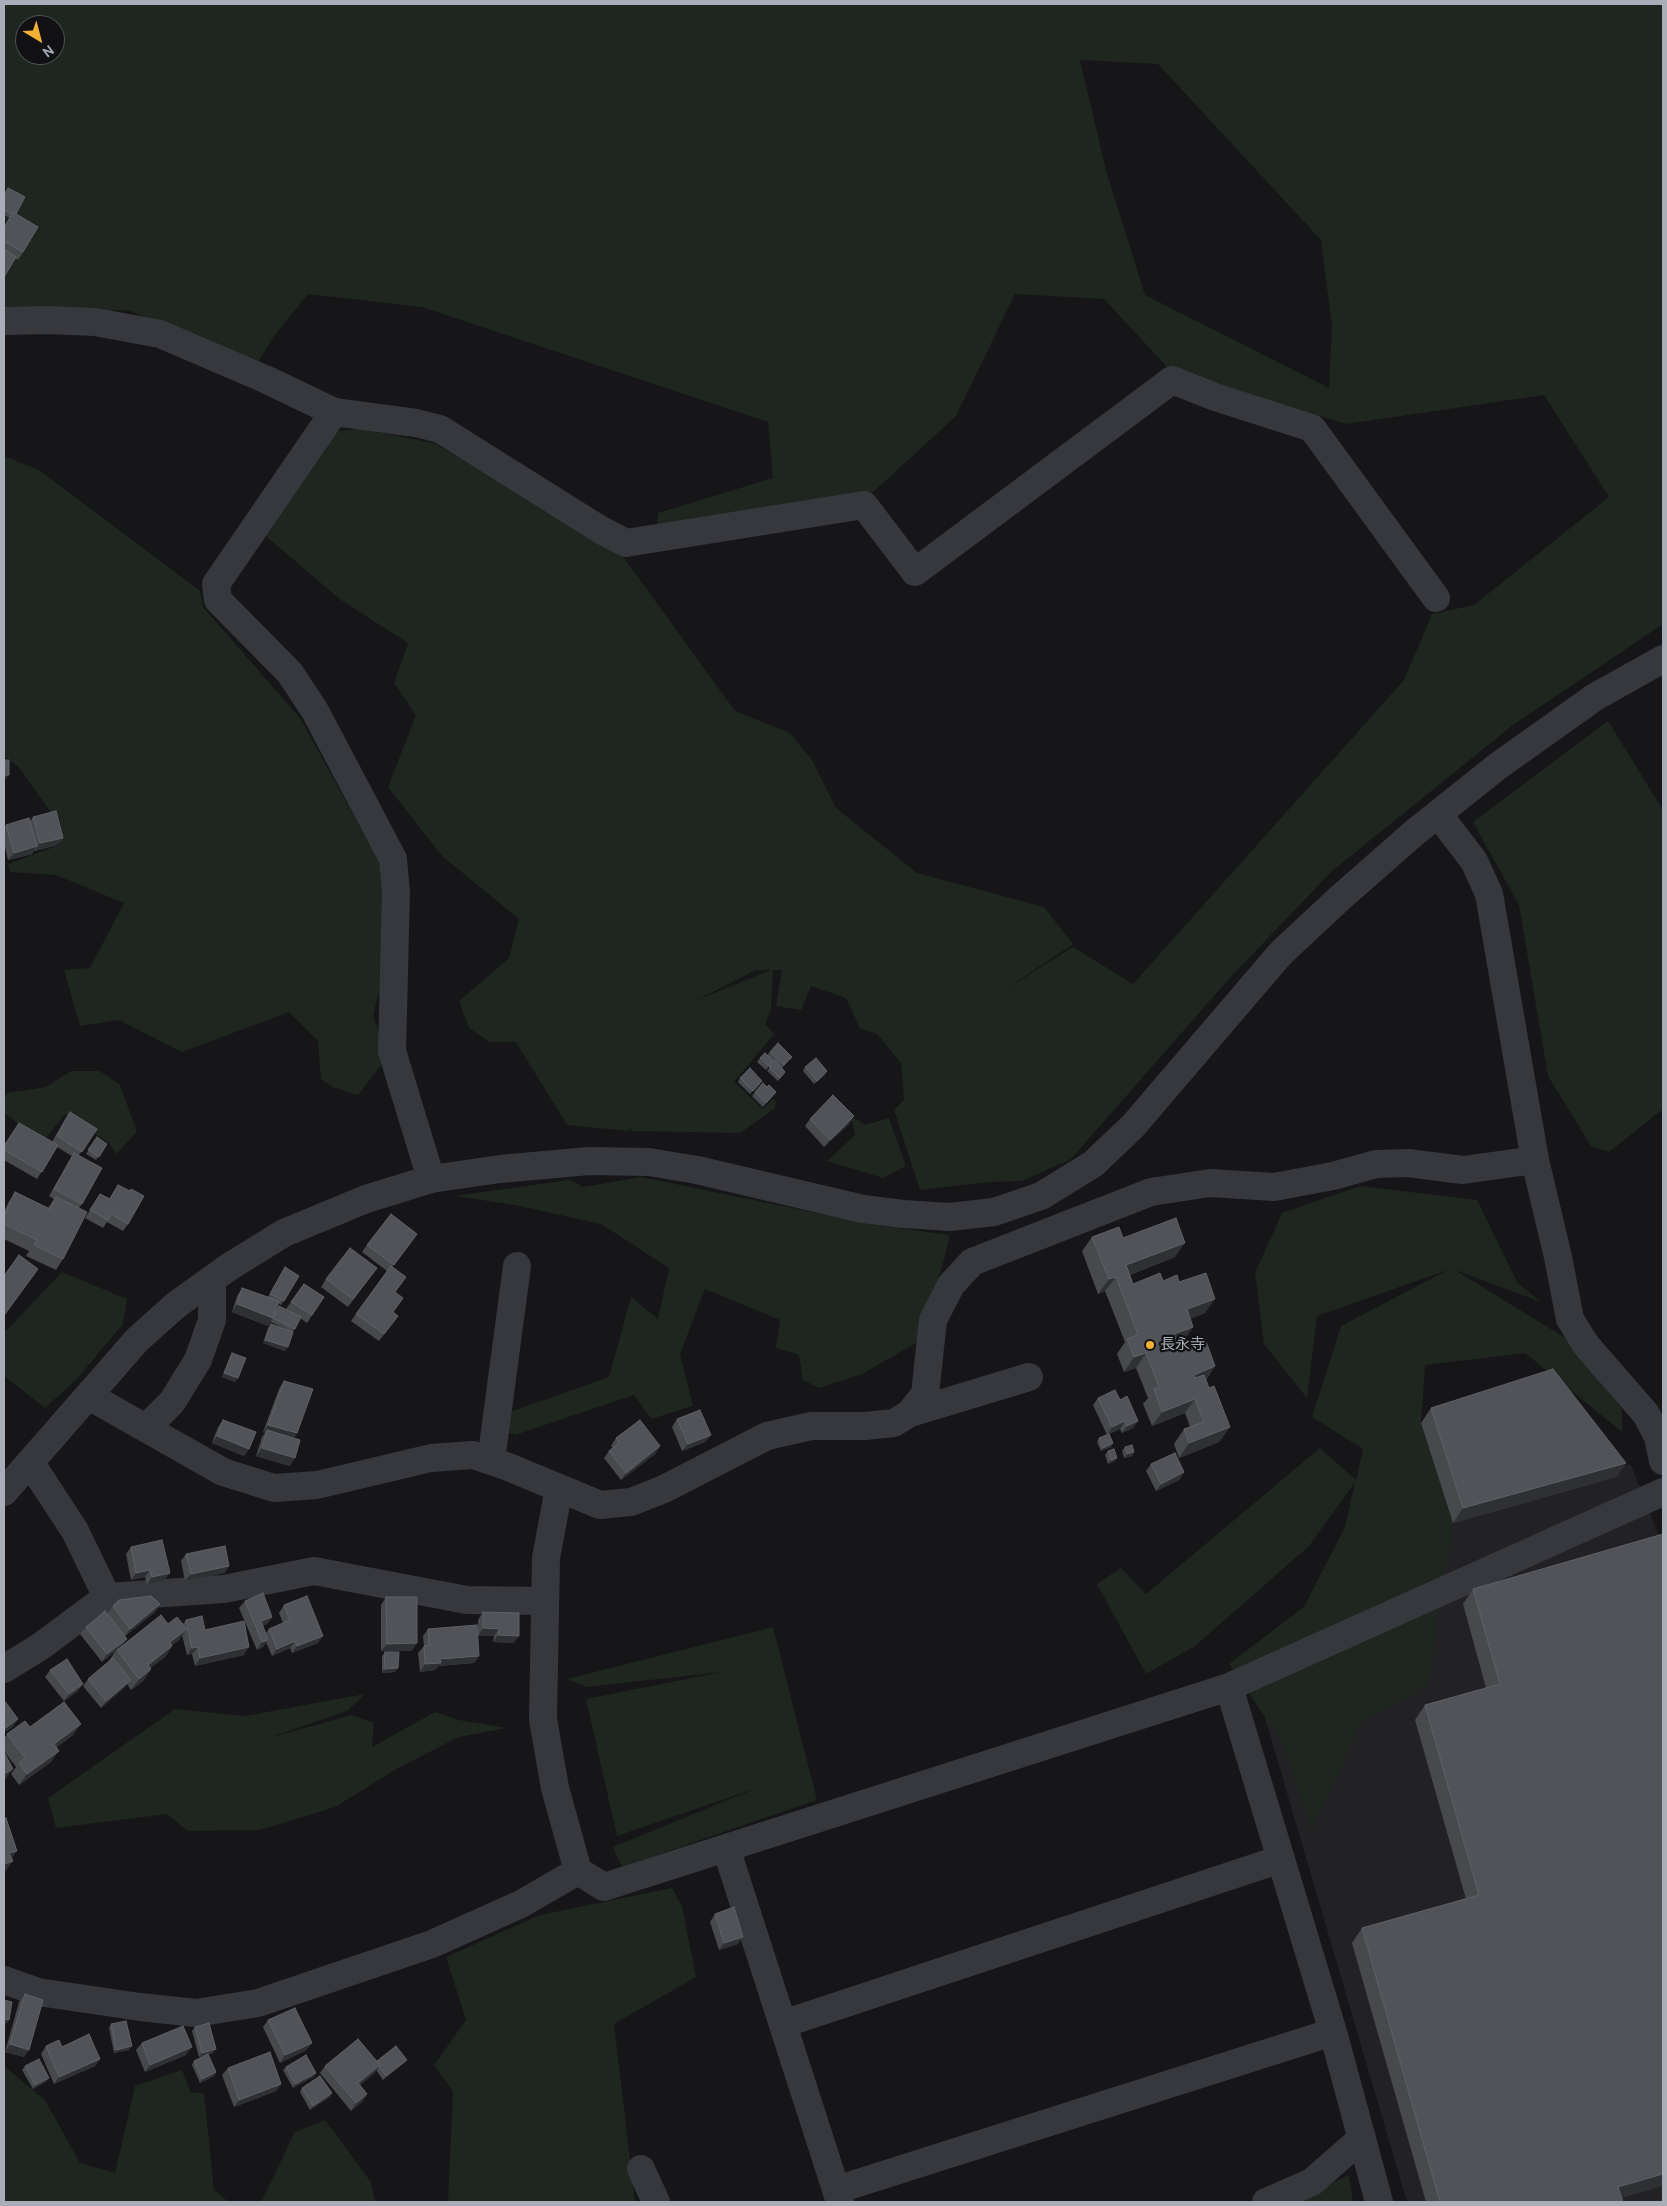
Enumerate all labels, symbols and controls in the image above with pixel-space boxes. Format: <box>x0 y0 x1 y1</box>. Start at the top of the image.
north arrow <box>15 15 65 65</box>
text: N <box>39 41 58 61</box>
place label: 長永寺 <box>1160 1336 1205 1354</box>
marker: 長永寺 <box>1144 1339 1156 1351</box>

